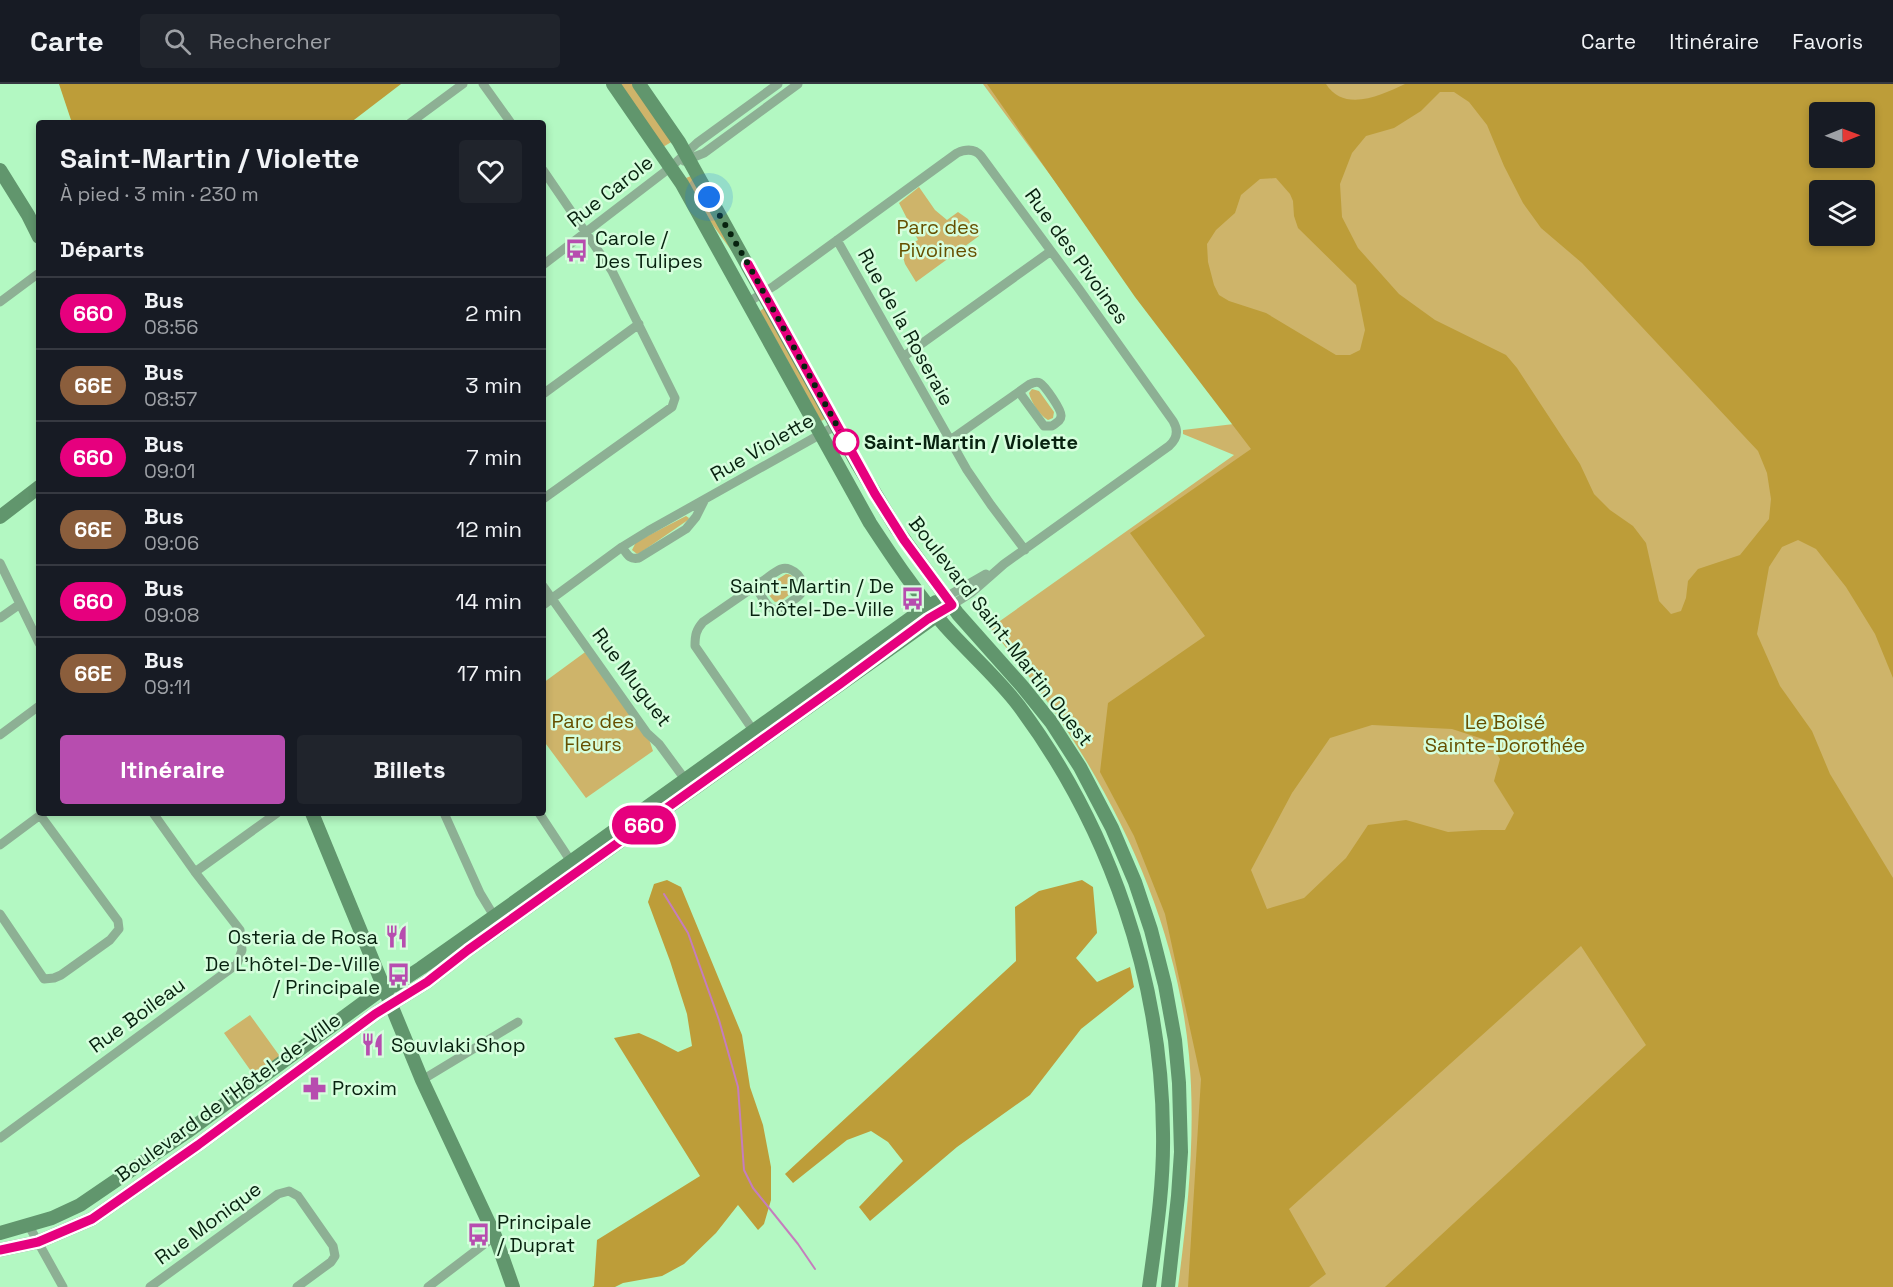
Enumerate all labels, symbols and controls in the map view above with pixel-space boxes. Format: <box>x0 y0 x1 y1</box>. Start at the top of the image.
search box <box>140 14 560 68</box>
text: Carte <box>30 23 104 59</box>
icon: search <box>161 25 194 58</box>
text: Rechercher <box>209 27 331 55</box>
text: Carte <box>1581 28 1636 55</box>
text: Itinéraire <box>1669 28 1759 55</box>
text: Favoris <box>1792 28 1863 55</box>
north arrow <box>1809 102 1875 168</box>
map controls <box>1809 102 1875 246</box>
text: Saint-Martin / Violette <box>60 140 360 176</box>
button: heart <box>459 140 522 203</box>
street label: Rue Carole <box>562 149 658 233</box>
button: layers <box>1809 180 1875 246</box>
text: À pied · 3 min · 230 m <box>60 181 259 207</box>
your location <box>694 182 724 212</box>
street label: Rue des Pivoines <box>1019 183 1135 329</box>
park label: Parc des Pivoines <box>897 214 979 263</box>
place label: Carole / Des Tulipes <box>595 225 703 274</box>
text: Départs <box>60 235 144 263</box>
bus stop icon: Carole / Des Tulipes <box>564 237 590 263</box>
street label: Rue de la Roseraie <box>852 244 960 410</box>
text: Bus <box>144 286 184 314</box>
text: 2 min <box>465 299 522 327</box>
text: 66O <box>73 300 113 327</box>
text: 08:56 <box>144 314 199 340</box>
text: Bus <box>144 358 184 386</box>
text: 3 min <box>465 371 522 399</box>
text: 66E <box>74 372 112 399</box>
text: 08:57 <box>144 386 197 412</box>
street label: Rue Violette <box>706 407 818 487</box>
marker: Saint-Martin / Violette <box>833 429 859 455</box>
place label: Saint-Martin / Violette <box>864 429 1078 455</box>
text: Bus <box>144 430 184 458</box>
text: 7 min <box>466 443 522 471</box>
text: 66O <box>73 444 113 471</box>
text: 09:01 <box>144 458 195 484</box>
text: Bus <box>144 502 184 530</box>
street label: Boulevard Saint-Martin Ouest <box>903 511 1099 751</box>
text: 12 min <box>456 515 522 543</box>
text: 66E <box>74 516 112 543</box>
text: 09:06 <box>144 530 199 556</box>
place label: Saint-Martin / De L'hôtel-De-Ville <box>730 573 894 622</box>
text: Bus <box>144 574 184 602</box>
bus stop icon: Saint-Martin / De L'hôtel-De-Ville <box>899 585 925 611</box>
text: 14 min <box>456 587 522 615</box>
text: 66O <box>73 588 113 615</box>
text: 09:08 <box>144 602 199 628</box>
street label: Rue Muguet <box>586 622 678 732</box>
text: Bus <box>144 646 184 674</box>
text: 17 min <box>457 659 522 687</box>
text: 66E <box>74 660 112 687</box>
text: 09:11 <box>144 674 191 700</box>
park label: Parc des Fleurs <box>552 708 634 757</box>
park label: Le Boisé Sainte-Dorothée <box>1425 709 1585 758</box>
button: Itinéraire <box>60 735 285 804</box>
button: Billets <box>297 735 522 804</box>
line badge: 66O <box>610 806 678 844</box>
text: 66O <box>624 812 664 839</box>
place label: Osteria de Rosa <box>228 924 378 950</box>
restaurant icon: Osteria de Rosa <box>383 924 409 950</box>
place label: De L'hôtel-De-Ville / Principale <box>205 951 380 1000</box>
bus stop icon: De L'hôtel-De-Ville / Principale <box>385 962 411 988</box>
street label: Rue Boileau <box>84 971 190 1059</box>
street label: Boulevard de l'Hôtel-de-Ville <box>110 1006 346 1188</box>
restaurant icon: Souvlaki Shop <box>360 1032 386 1058</box>
place label: Souvlaki Shop <box>391 1032 526 1058</box>
pharmacy icon: Proxim <box>301 1075 327 1101</box>
place label: Proxim <box>332 1075 397 1101</box>
street label: Rue Monique <box>150 1176 266 1270</box>
place label: Principale / Duprat <box>497 1209 592 1258</box>
bus stop icon: Principale / Duprat <box>466 1221 492 1247</box>

